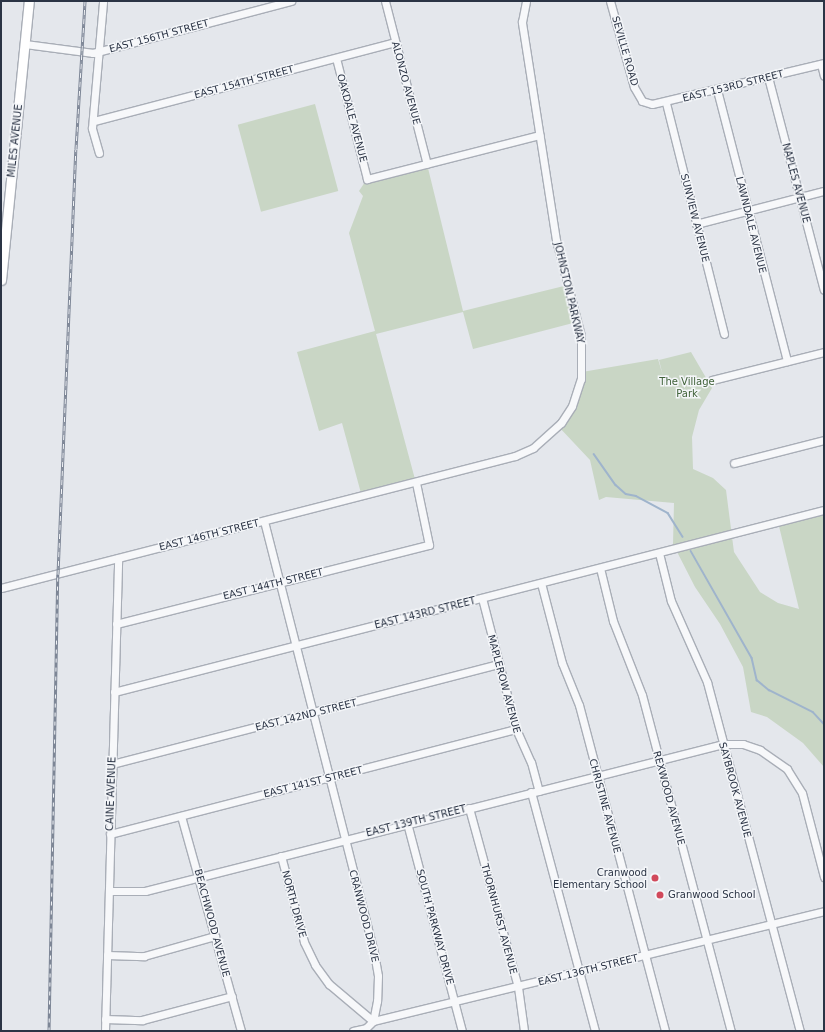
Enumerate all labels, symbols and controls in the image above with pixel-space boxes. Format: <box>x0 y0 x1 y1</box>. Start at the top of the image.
street label: SEVILLE ROAD <box>609 15 641 87</box>
street label: EAST 156TH STREET <box>108 17 210 55</box>
street label: ALONZO AVENUE <box>389 40 423 126</box>
street label: EAST 154TH STREET <box>193 63 295 101</box>
street label: EAST 153RD STREET <box>681 68 785 104</box>
street label: OAKDALE AVENUE <box>334 72 370 164</box>
street label: MILES AVENUE <box>5 104 25 178</box>
street label: NAPLES AVENUE <box>780 142 812 224</box>
street label: SUNVIEW AVENUE <box>678 172 712 264</box>
street label: LAWNDALE AVENUE <box>733 175 769 275</box>
street label: JOHNSTON PARKWAY <box>551 241 587 345</box>
park label: The Village Park <box>659 375 715 398</box>
street label: EAST 146TH STREET <box>158 517 260 553</box>
street label: EAST 144TH STREET <box>222 566 324 602</box>
street label: EAST 143RD STREET <box>373 595 477 631</box>
street label: MAPLEROW AVENUE <box>485 633 523 735</box>
street label: EAST 142ND STREET <box>254 697 358 733</box>
street label: SAYBROOK AVENUE <box>716 741 754 839</box>
street label: REXWOOD AVENUE <box>651 750 687 846</box>
street label: CAINE AVENUE <box>104 757 118 831</box>
street label: CHRISTINE AVENUE <box>587 757 623 855</box>
street label: EAST 141ST STREET <box>262 764 364 800</box>
street label: EAST 139TH STREET <box>365 803 467 839</box>
street label: THORNHURST AVENUE <box>478 862 520 976</box>
place label: Cranwood Elementary School <box>553 866 647 890</box>
street label: BEACHWOOD AVENUE <box>192 868 232 978</box>
street label: CRANWOOD DRIVE <box>347 868 381 964</box>
street label: SOUTH PARKWAY DRIVE <box>414 868 456 986</box>
street label: NORTH DRIVE <box>279 869 309 939</box>
marker: Cranwood Elementary School <box>650 873 660 883</box>
place label: Granwood School <box>668 889 755 901</box>
marker: Granwood School <box>655 890 665 900</box>
street label: EAST 136TH STREET <box>537 952 639 988</box>

